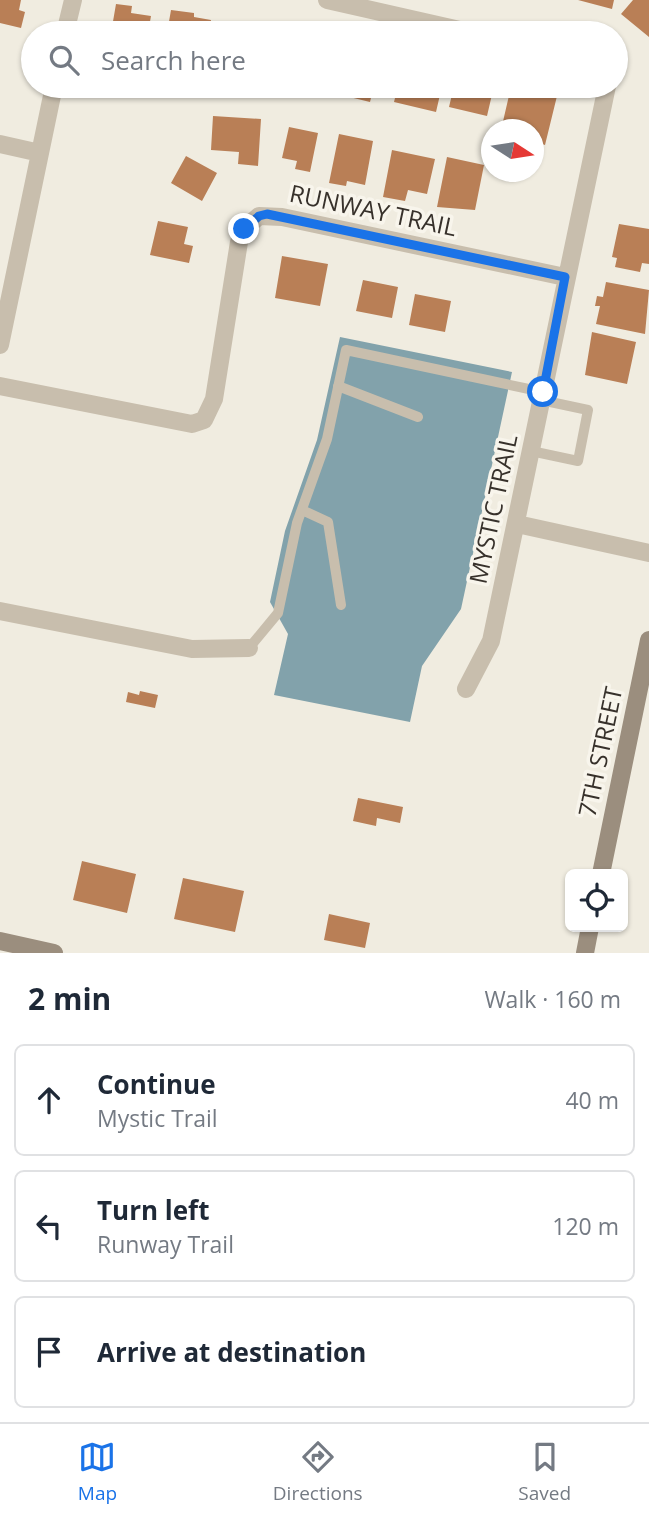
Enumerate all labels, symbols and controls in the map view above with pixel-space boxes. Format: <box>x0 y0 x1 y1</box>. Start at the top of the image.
search box <box>21 21 628 98</box>
icon: search <box>45 41 83 79</box>
text: Search here <box>101 42 246 78</box>
north arrow <box>481 119 544 182</box>
street label: RUNWAY TRAIL <box>287 176 460 243</box>
route end <box>228 213 259 244</box>
route start <box>527 376 558 407</box>
street label: MYSTIC TRAIL <box>461 431 524 586</box>
street label: 7TH STREET <box>570 684 629 820</box>
map controls <box>565 869 628 932</box>
button: locate <box>565 869 628 932</box>
text: 2 min <box>28 978 111 1019</box>
text: Walk · 160 m <box>484 983 621 1015</box>
text: Continue <box>97 1066 216 1102</box>
icon: ahead <box>30 1081 68 1119</box>
text: 40 m <box>565 1084 619 1116</box>
text: Mystic Trail <box>97 1102 218 1134</box>
text: Turn left <box>97 1192 209 1228</box>
icon: left <box>30 1207 68 1245</box>
text: 120 m <box>552 1210 619 1242</box>
text: Runway Trail <box>97 1228 234 1260</box>
icon: arrive <box>30 1333 68 1371</box>
text: Arrive at destination <box>97 1334 366 1370</box>
tab: Map <box>78 1438 117 1506</box>
tab: Directions <box>273 1438 363 1506</box>
tab: Saved <box>518 1438 571 1506</box>

